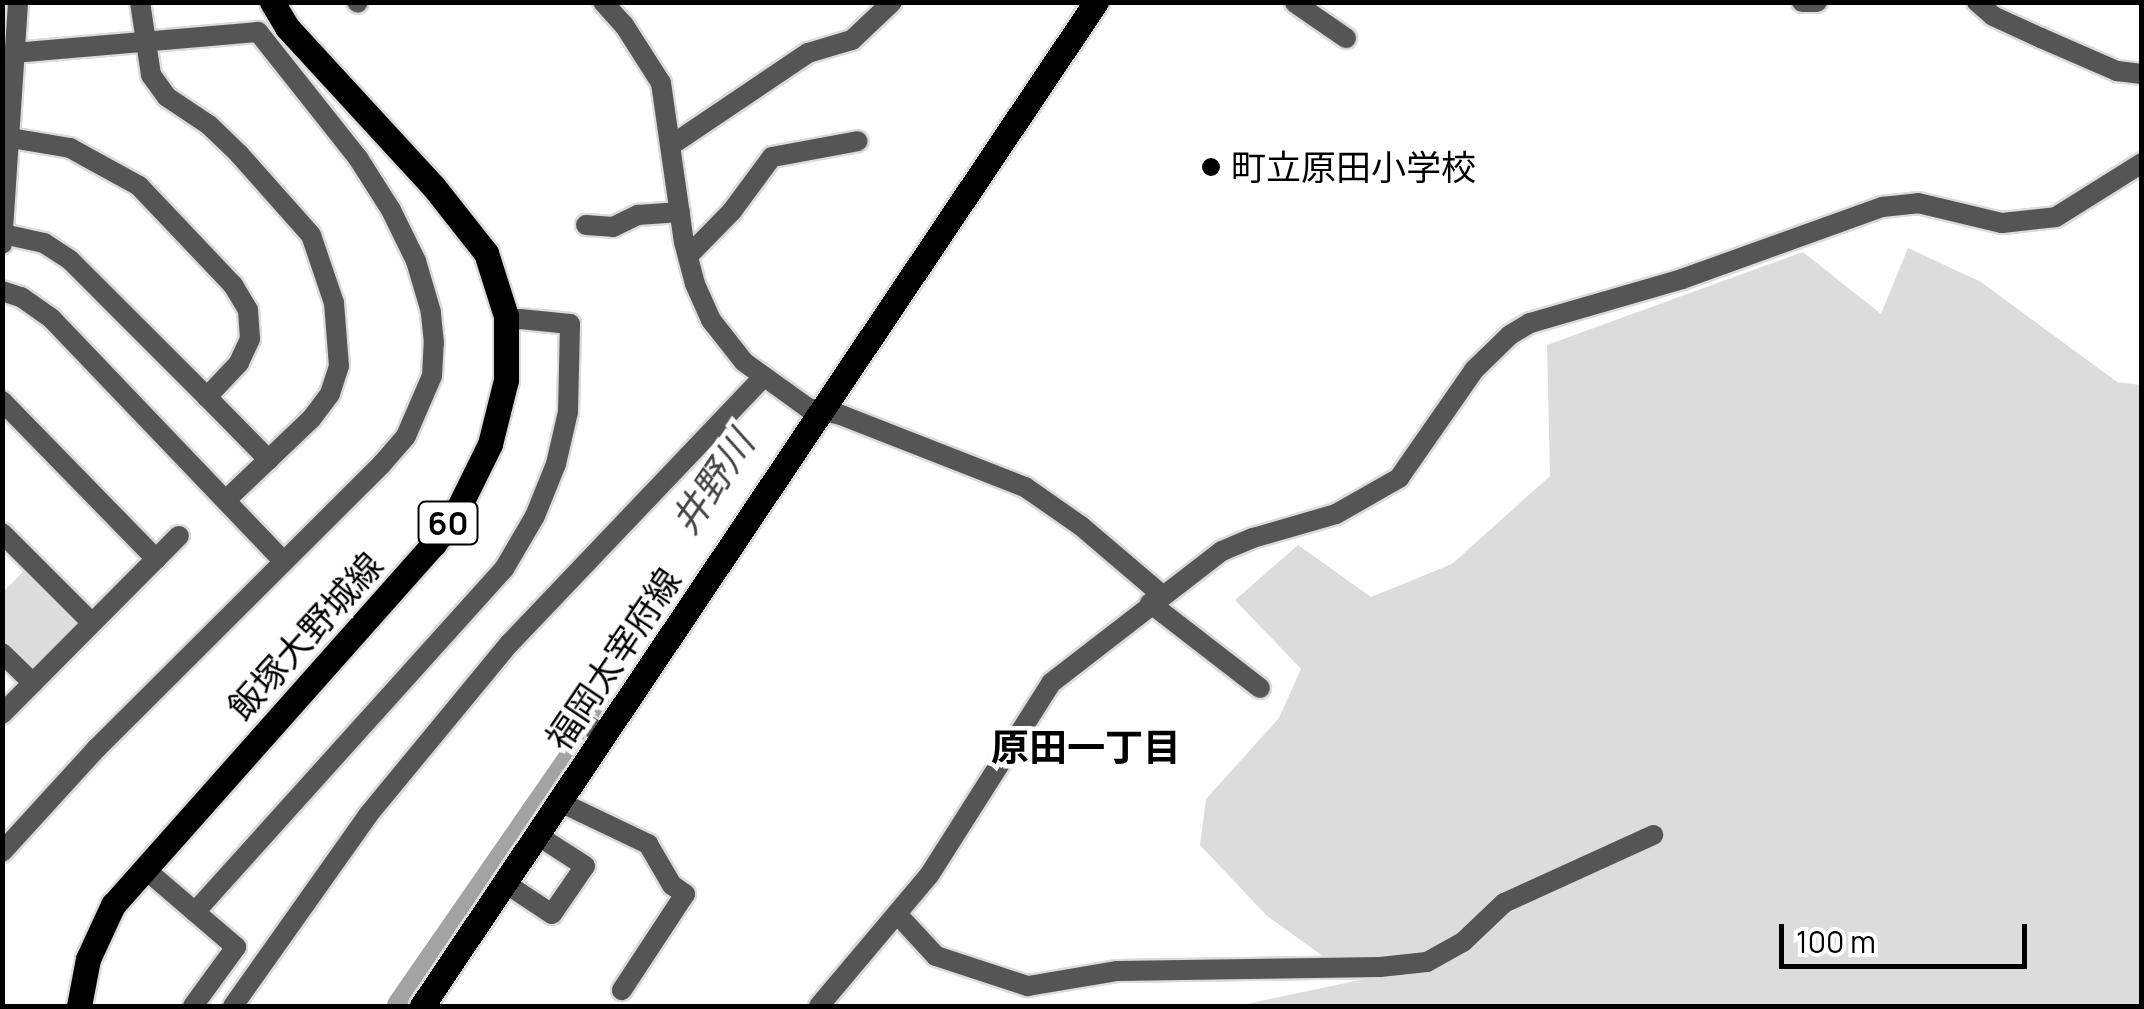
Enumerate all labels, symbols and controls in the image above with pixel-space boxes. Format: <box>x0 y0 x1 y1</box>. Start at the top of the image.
place label: 町立原田小学校 <box>1231 146 1476 188</box>
marker: 町立原田小学校 <box>1200 156 1222 178</box>
water label: 井野川 <box>661 422 763 542</box>
road number: 60 <box>416 496 480 550</box>
street label: 飯塚大野城線 <box>219 544 391 728</box>
street label: 福岡太宰府線 <box>537 560 689 758</box>
district label: 原田一丁目 <box>991 724 1181 770</box>
scale bar <box>1784 904 2032 966</box>
text: 100 m <box>1796 921 1876 962</box>

